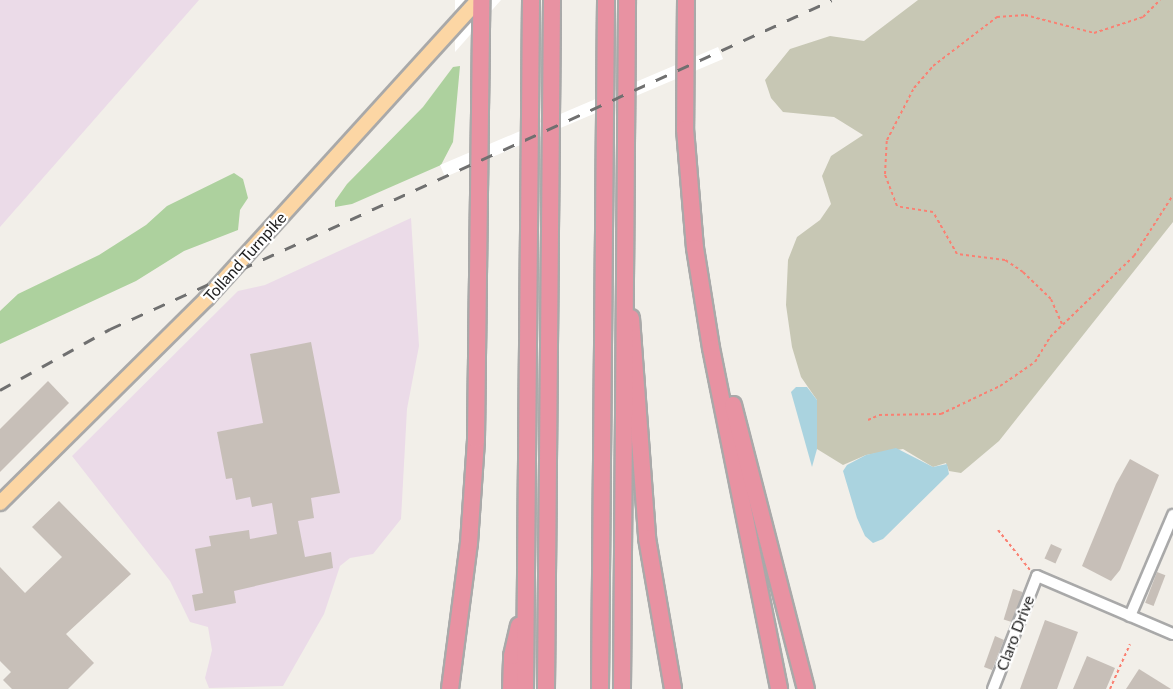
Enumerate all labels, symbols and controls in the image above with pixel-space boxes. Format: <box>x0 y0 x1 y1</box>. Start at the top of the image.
street label: Tolland Turnpike <box>200 208 290 306</box>
street label: Claro Drive <box>992 593 1038 673</box>

